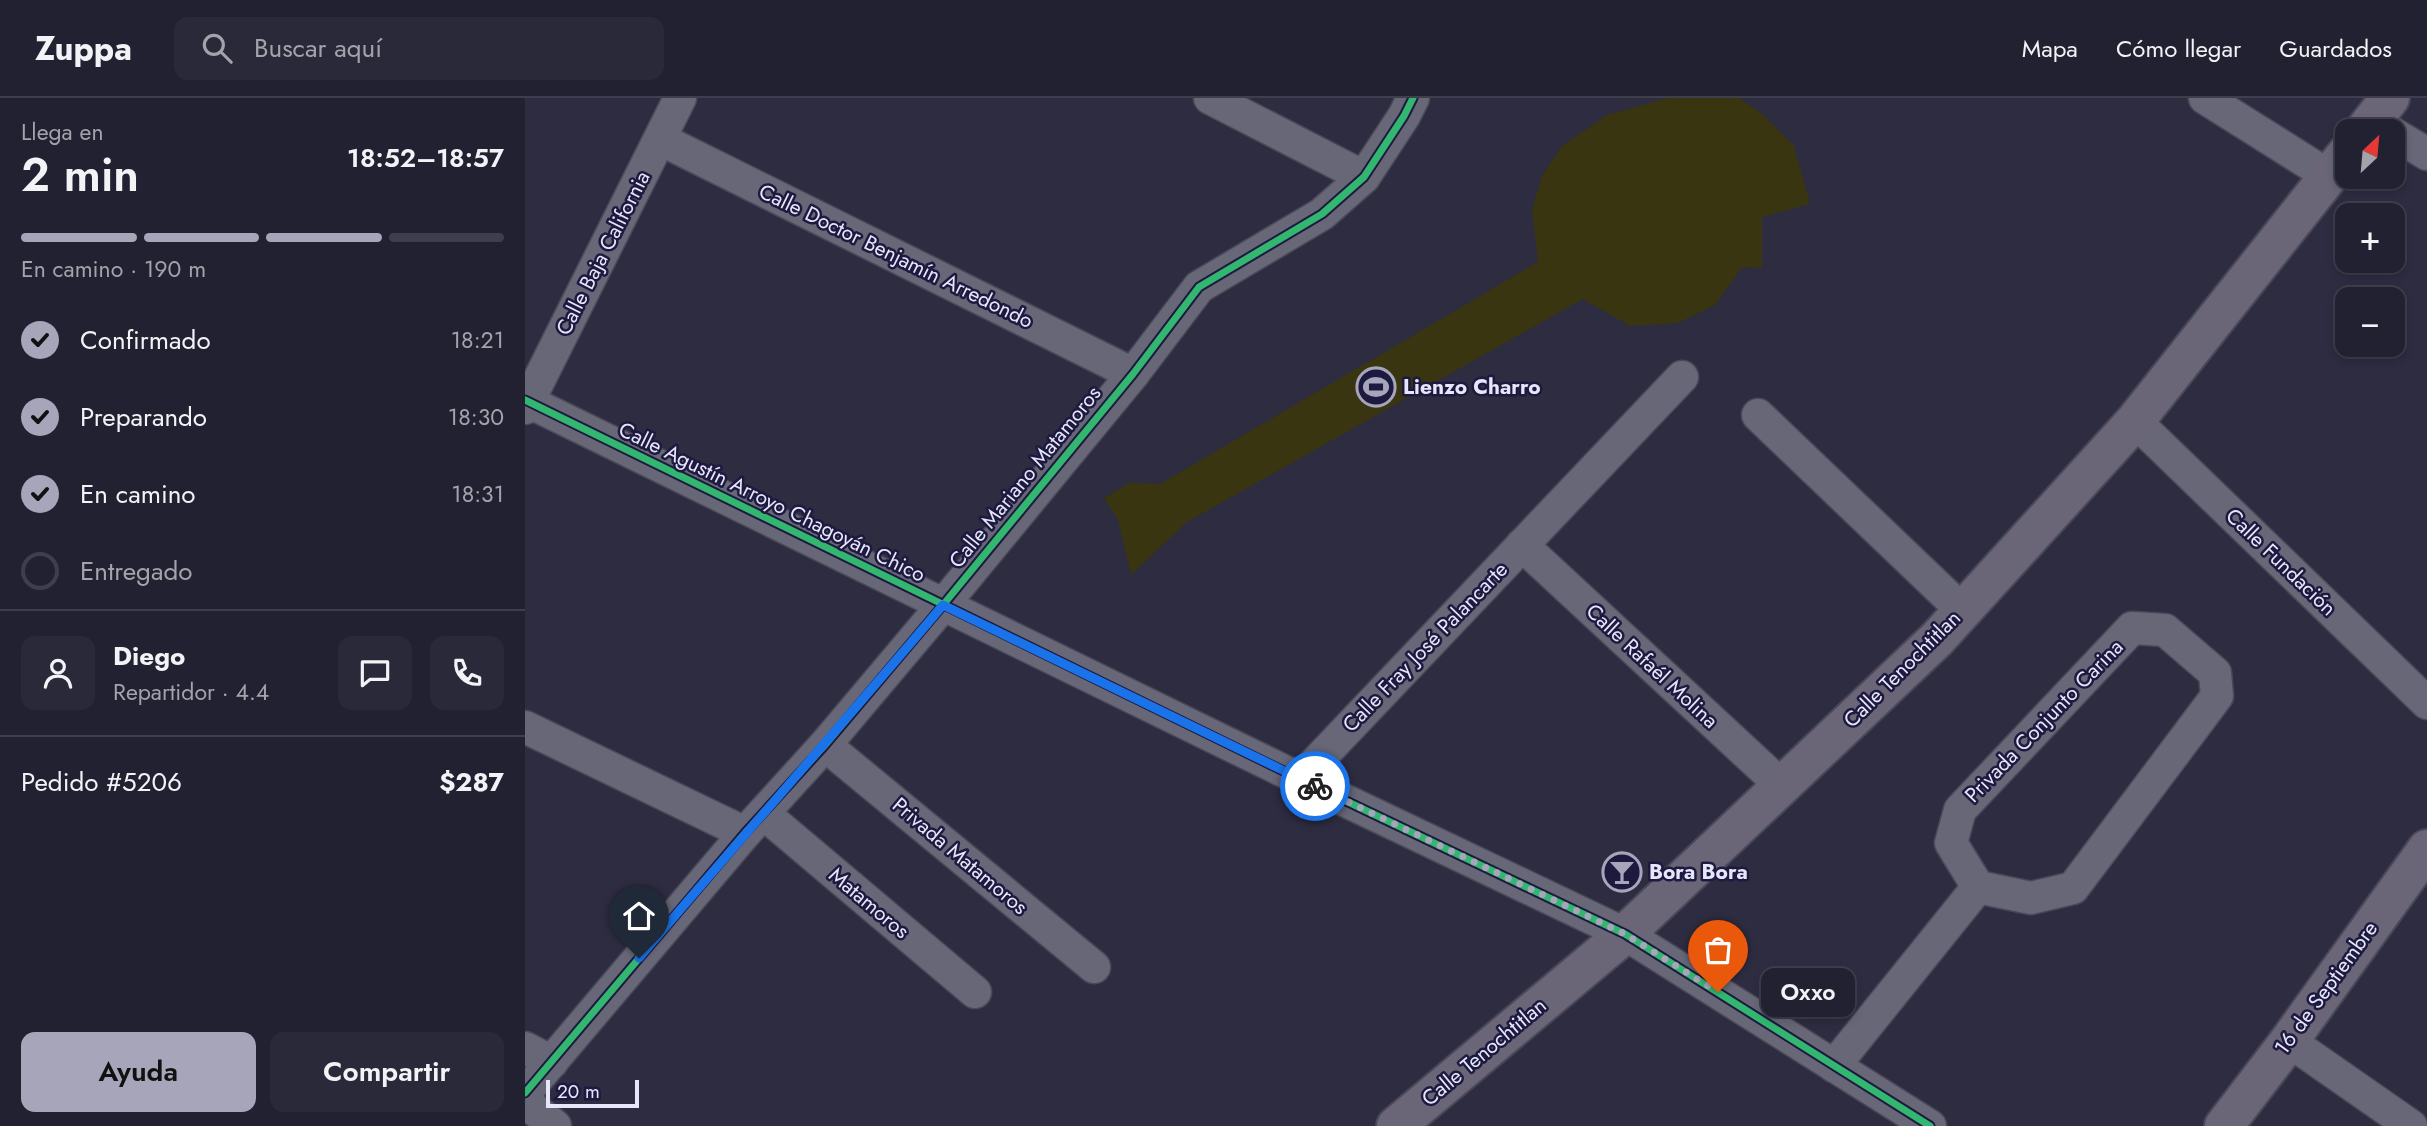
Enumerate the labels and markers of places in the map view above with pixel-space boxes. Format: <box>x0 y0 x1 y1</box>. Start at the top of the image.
sports icon: Lienzo Charro <box>1355 366 1397 408</box>
place label: Lienzo Charro <box>1403 372 1541 402</box>
bar icon: Bora Bora <box>1601 851 1643 893</box>
place label: Bora Bora <box>1649 857 1748 887</box>
pin <box>609 886 669 958</box>
pin <box>1688 920 1748 992</box>
callout: Oxxo <box>1760 968 1855 1016</box>

